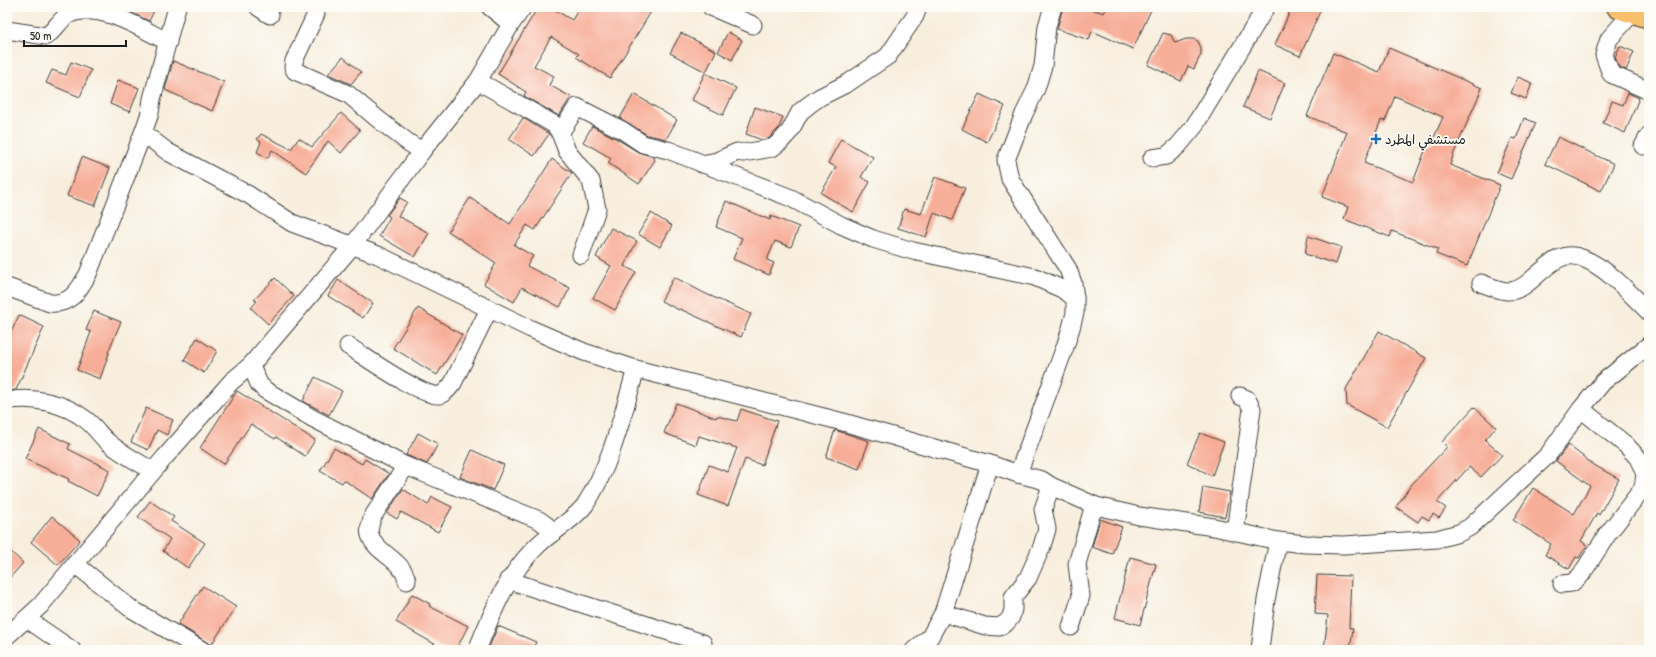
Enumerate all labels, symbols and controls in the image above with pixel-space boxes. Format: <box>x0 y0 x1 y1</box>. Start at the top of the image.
scale bar <box>24 22 126 48</box>
text: 50 m <box>30 27 51 44</box>
place label: مستشفي المطرد <box>1385 130 1466 151</box>
marker: مستشفي المطرد <box>1370 133 1382 145</box>

